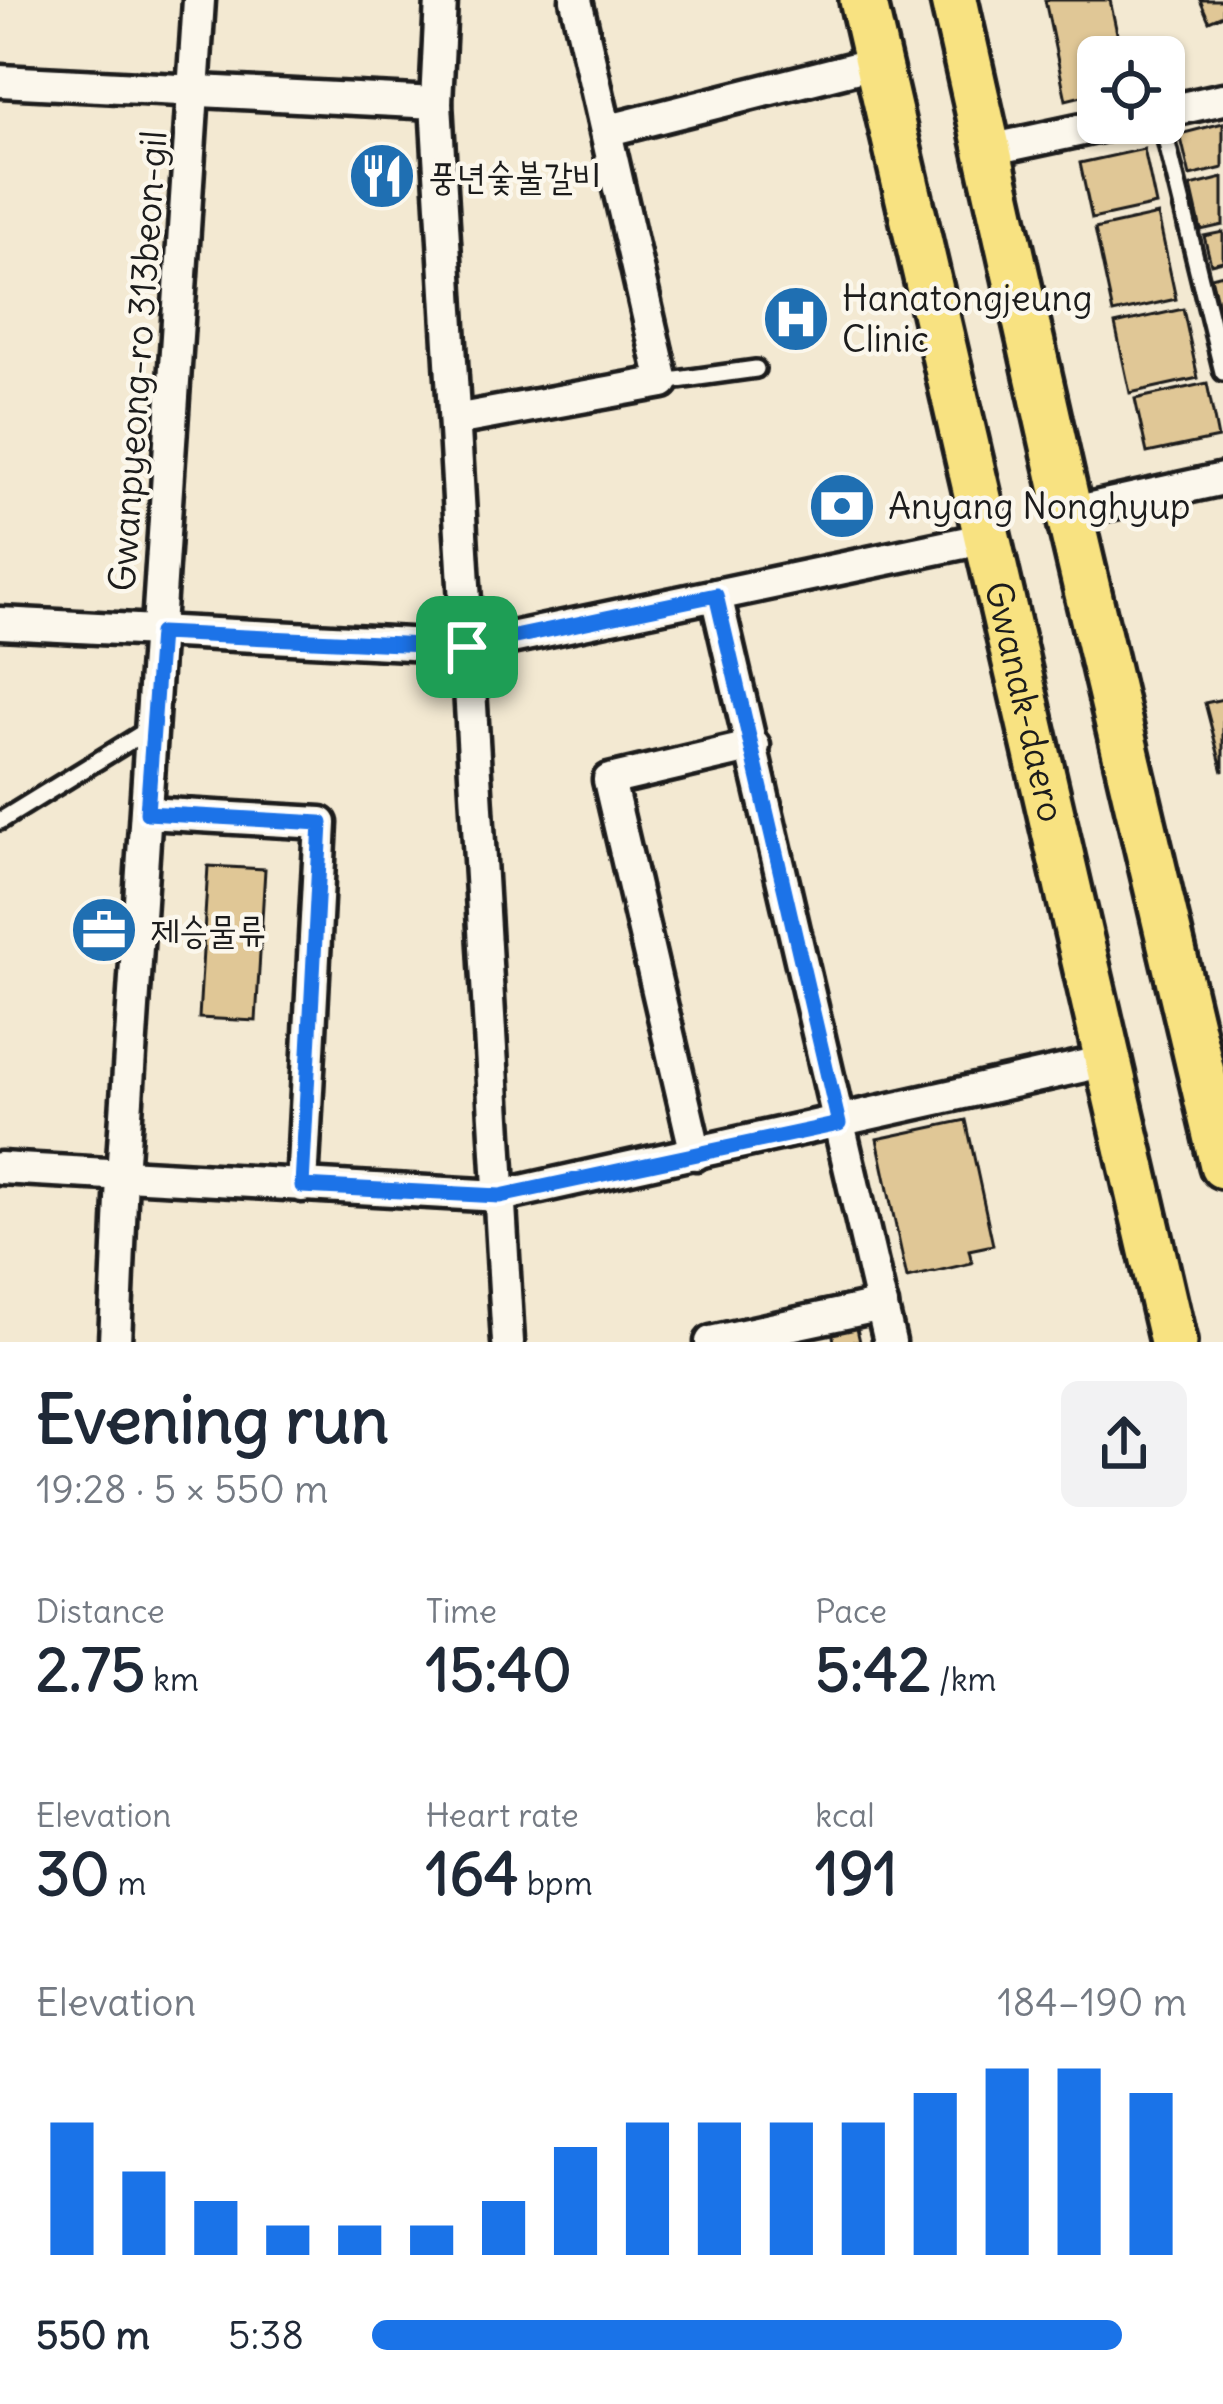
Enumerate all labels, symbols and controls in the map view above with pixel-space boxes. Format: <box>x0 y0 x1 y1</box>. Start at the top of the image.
map controls <box>1077 36 1185 144</box>
button: locate <box>1077 36 1185 144</box>
street label: Gwanpyeong-ro 313beon-gil <box>99 129 177 593</box>
restaurant icon: 풍년숯불갈비 <box>347 141 417 211</box>
place label: 풍년숯불갈비 <box>428 154 602 199</box>
place label: Hanatongjeung Clinic <box>842 276 1093 362</box>
hospital icon: Hanatongjeung Clinic <box>761 284 831 354</box>
bank icon: Anyang Nonghyup <box>807 471 877 541</box>
place label: Anyang Nonghyup <box>888 484 1191 529</box>
street label: Gwanak-daero <box>976 577 1075 826</box>
pin <box>416 596 518 698</box>
icon: arrive <box>434 614 500 680</box>
office icon: 제승물류 <box>69 895 139 965</box>
place label: 제승물류 <box>150 908 266 953</box>
text: Evening run <box>36 1378 389 1461</box>
button: share <box>1061 1381 1187 1507</box>
text: 19:28 · 5 × 550 m <box>36 1465 328 1514</box>
text: Distance <box>36 1590 165 1632</box>
text: Time <box>426 1590 497 1632</box>
text: Pace <box>815 1590 887 1632</box>
text: 2.75 <box>36 1632 145 1707</box>
text: 15:40 <box>426 1632 572 1707</box>
text: 5:42 <box>815 1632 931 1707</box>
text: km <box>145 1658 199 1700</box>
text: /km <box>931 1658 997 1700</box>
text: Elevation <box>36 1794 171 1836</box>
text: Heart rate <box>426 1794 579 1836</box>
text: kcal <box>815 1794 875 1836</box>
text: 30 <box>36 1836 110 1911</box>
text: 164 <box>426 1836 519 1911</box>
text: 191 <box>815 1836 897 1911</box>
text: m <box>110 1862 146 1904</box>
text: bpm <box>519 1862 593 1904</box>
text: Elevation <box>36 1978 196 2027</box>
text: 184–190 m <box>997 1978 1187 2027</box>
text: 550 m <box>36 2311 150 2360</box>
text: 5:38 <box>228 2311 304 2360</box>

